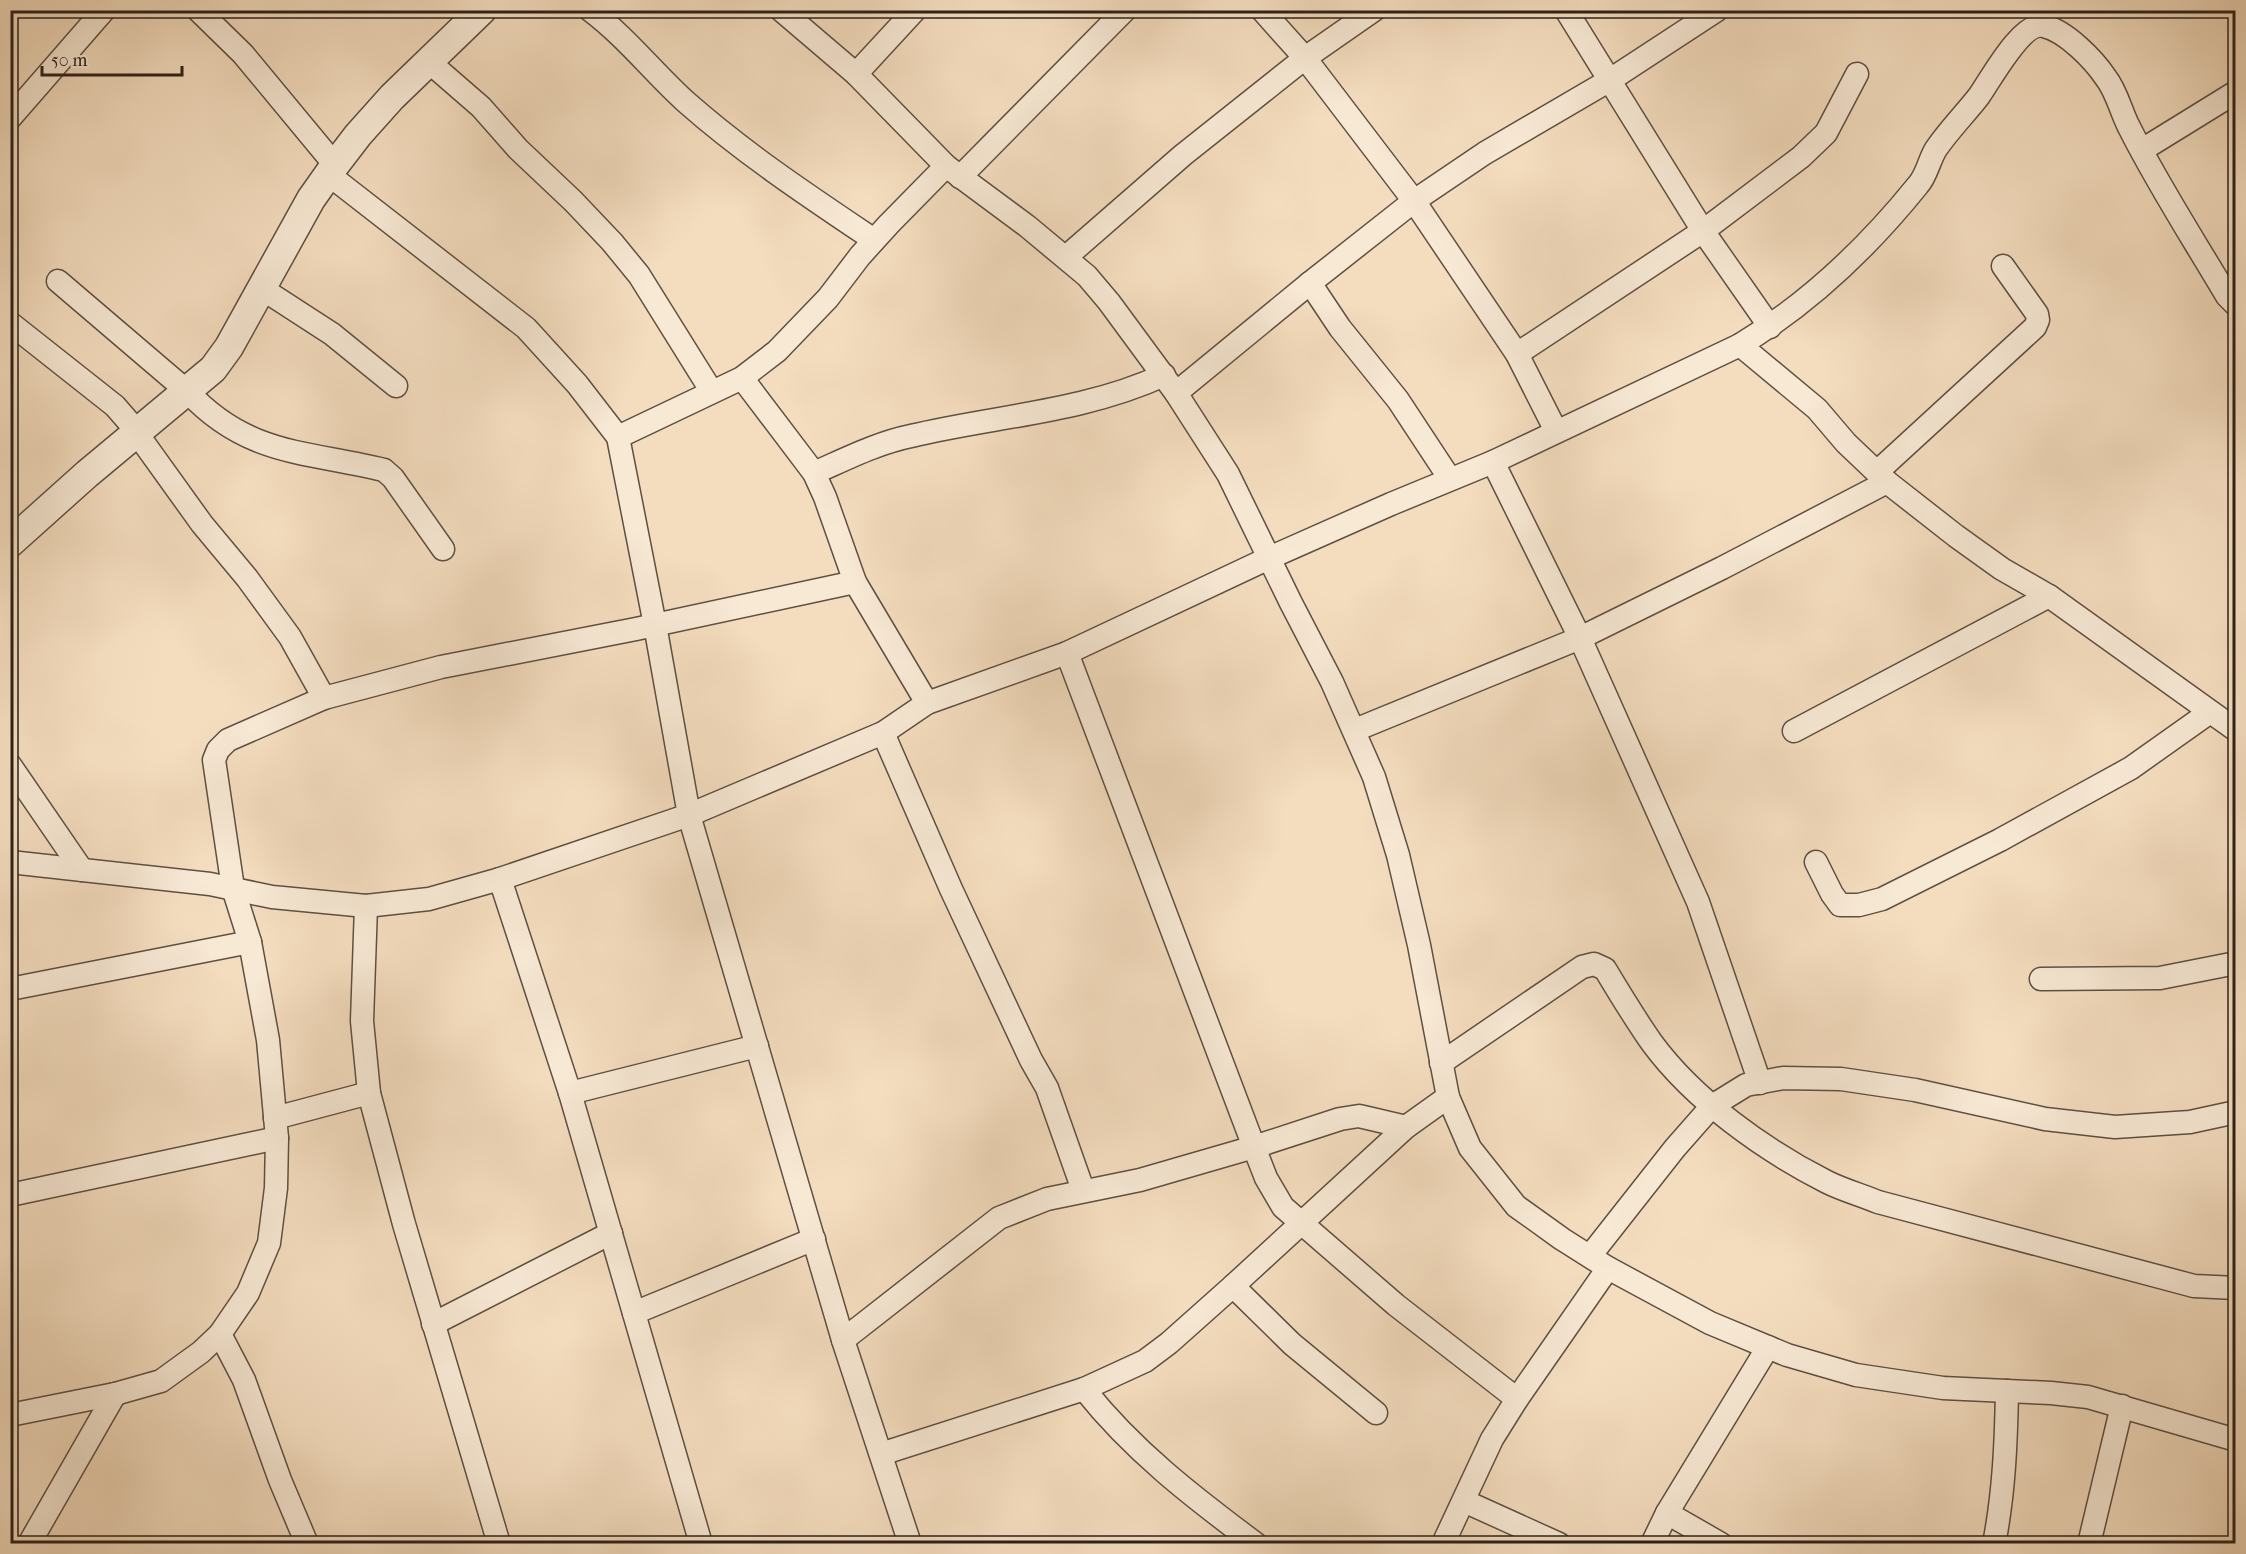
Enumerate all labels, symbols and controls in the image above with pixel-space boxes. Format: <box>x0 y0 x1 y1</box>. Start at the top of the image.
scale bar <box>42 39 182 77</box>
text: 50 m <box>51 50 88 71</box>

